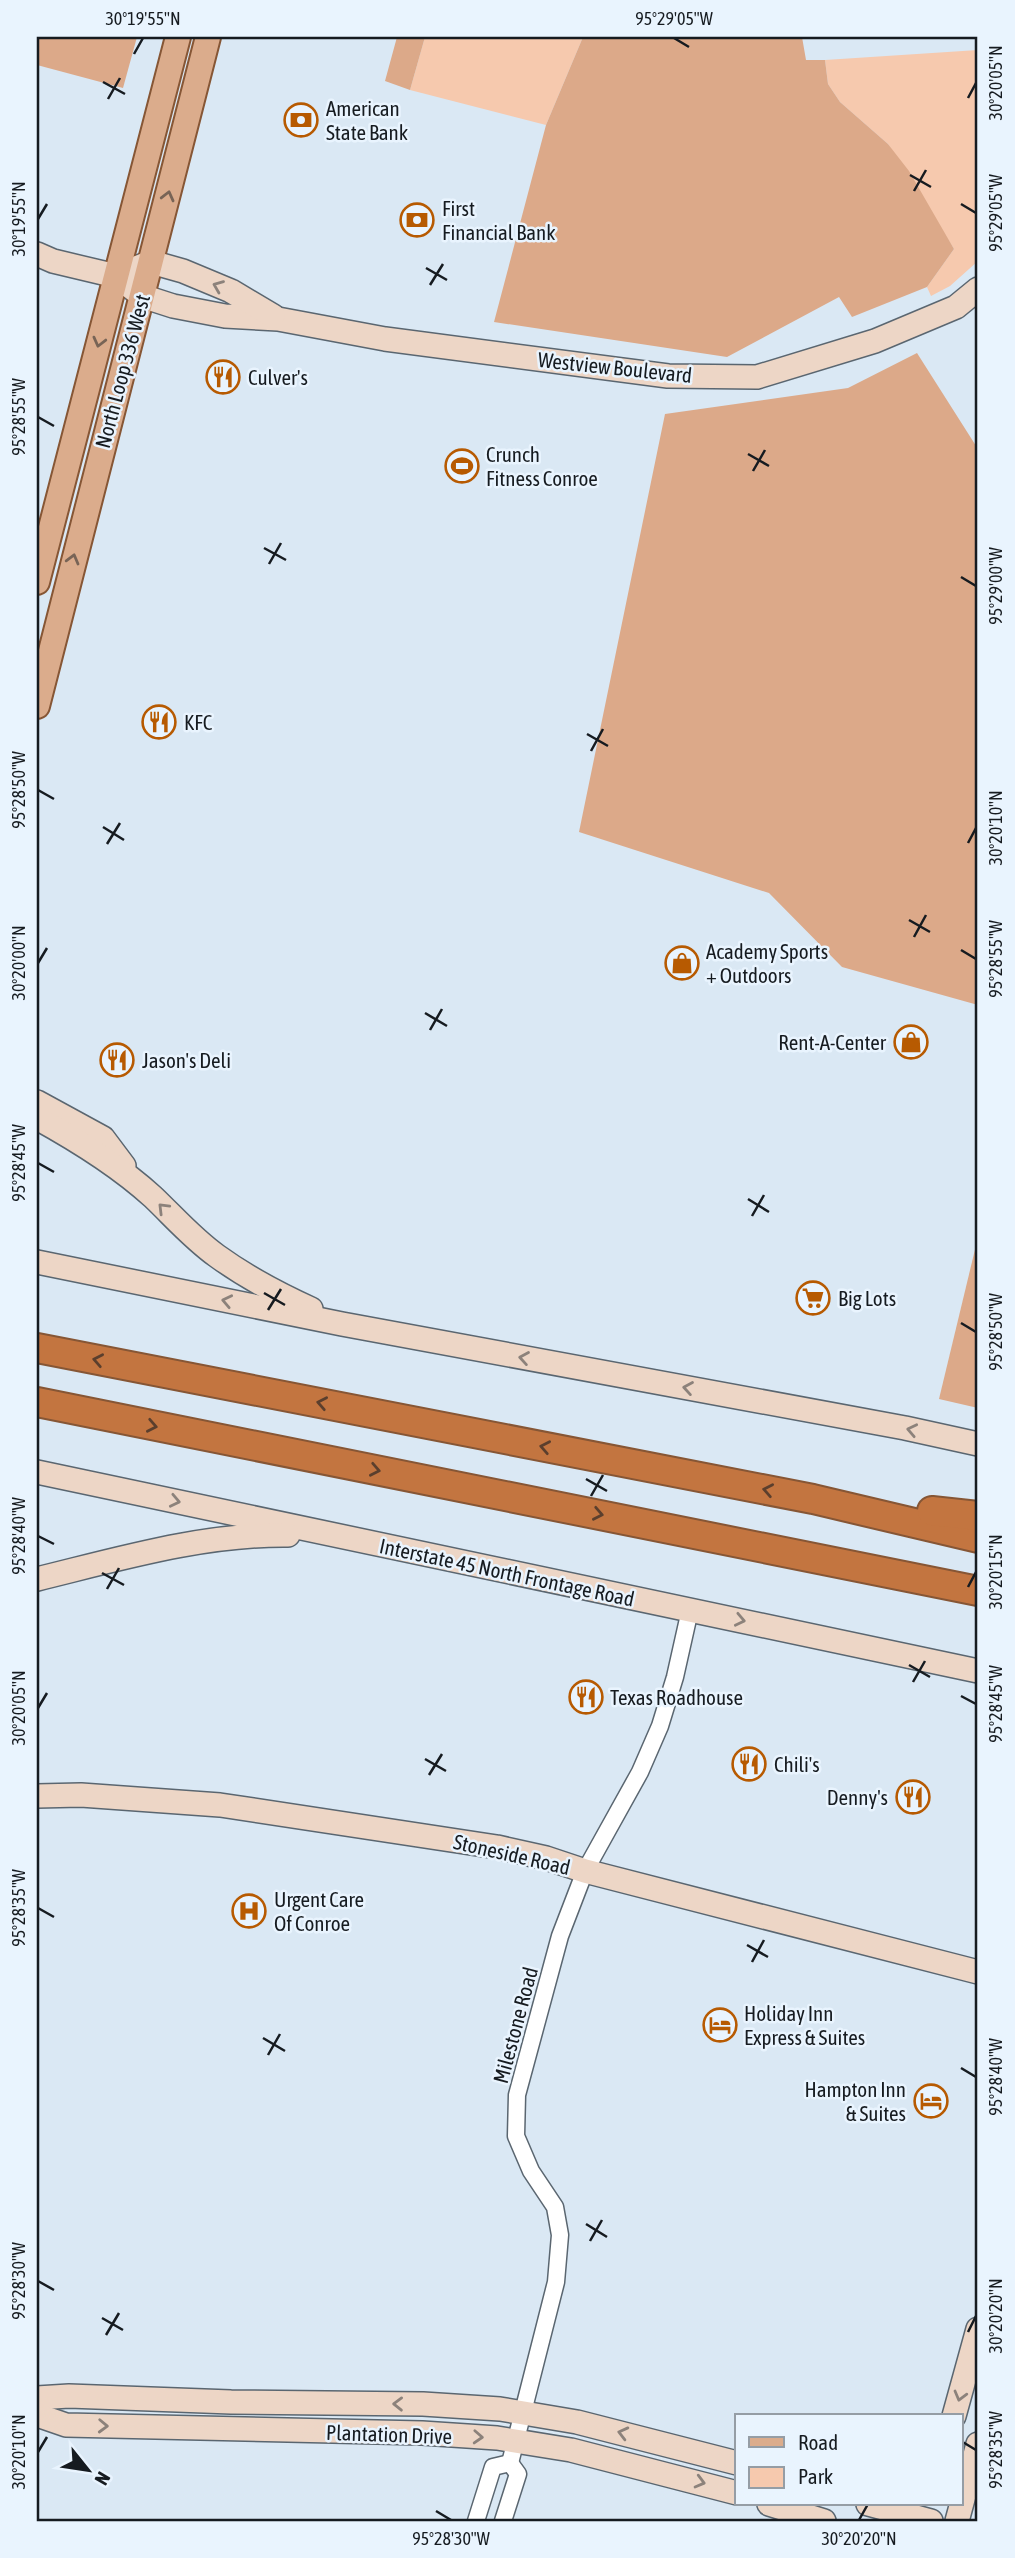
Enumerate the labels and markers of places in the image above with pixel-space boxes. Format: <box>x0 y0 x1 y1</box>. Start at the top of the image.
place label: American State Bank <box>326 96 408 144</box>
bank icon: American State Bank <box>282 101 320 139</box>
place label: First Financial Bank <box>442 196 555 244</box>
bank icon: First Financial Bank <box>398 201 436 239</box>
restaurant icon: Culver's <box>204 358 242 396</box>
place label: Culver's <box>248 365 308 389</box>
place label: Crunch Fitness Conroe <box>486 442 598 490</box>
sports icon: Crunch Fitness Conroe <box>443 447 481 485</box>
restaurant icon: KFC <box>140 703 178 741</box>
place label: KFC <box>184 710 213 734</box>
place label: Academy Sports + Outdoors <box>706 939 828 987</box>
shop icon: Academy Sports + Outdoors <box>663 944 701 982</box>
shop icon: Rent-A-Center <box>892 1023 930 1061</box>
place label: Rent-A-Center <box>778 1030 887 1054</box>
restaurant icon: Jason's Deli <box>98 1041 136 1079</box>
place label: Jason's Deli <box>142 1048 231 1072</box>
supermarket icon: Big Lots <box>794 1279 832 1317</box>
place label: Big Lots <box>838 1286 896 1310</box>
restaurant icon: Texas Roadhouse <box>567 1678 605 1716</box>
place label: Texas Roadhouse <box>610 1685 743 1709</box>
restaurant icon: Chili's <box>730 1745 768 1783</box>
place label: Chili's <box>774 1752 820 1776</box>
restaurant icon: Denny's <box>894 1778 932 1816</box>
place label: Denny's <box>827 1785 888 1809</box>
place label: Urgent Care Of Conroe <box>274 1887 364 1935</box>
hospital icon: Urgent Care Of Conroe <box>230 1892 268 1930</box>
place label: Holiday Inn Express & Suites <box>744 2001 865 2049</box>
hotel icon: Holiday Inn Express & Suites <box>701 2006 739 2044</box>
place label: Hampton Inn & Suites <box>804 2077 906 2125</box>
hotel icon: Hampton Inn & Suites <box>912 2082 950 2120</box>

